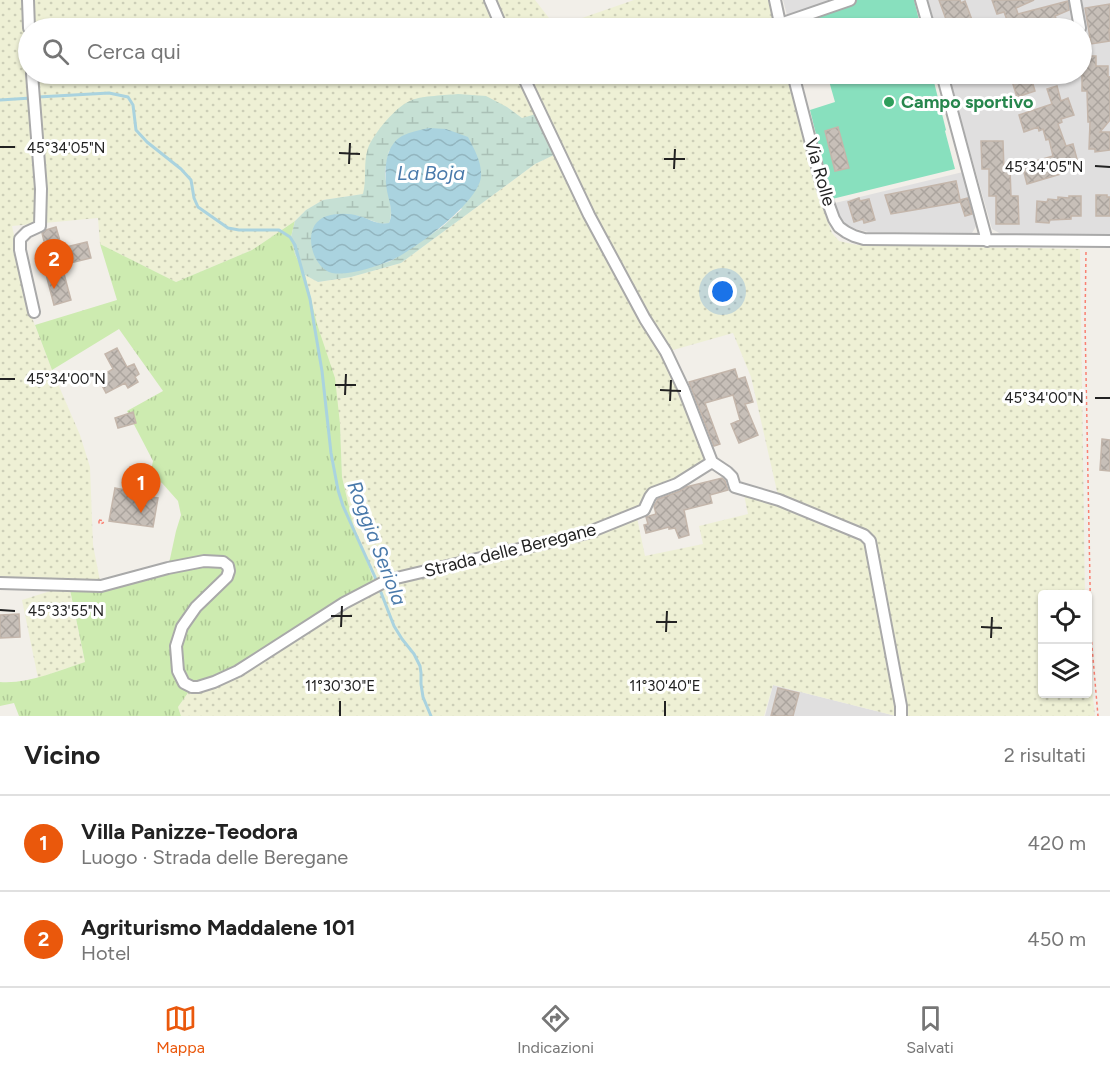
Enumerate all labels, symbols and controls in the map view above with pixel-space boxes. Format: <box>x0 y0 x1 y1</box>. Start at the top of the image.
search box <box>18 18 1092 84</box>
icon: search <box>39 35 72 68</box>
text: Cerca qui <box>87 38 181 65</box>
place label: Campo sportivo <box>901 91 1034 113</box>
marker: Campo sportivo <box>882 95 896 109</box>
street label: Via Rolle <box>800 135 840 209</box>
text: 45°34'05"N <box>27 139 105 157</box>
text: 45°34'05"N <box>1005 158 1083 176</box>
water label: La Boja <box>397 161 465 185</box>
pin: 2 <box>34 240 74 289</box>
your location <box>708 277 737 306</box>
text: 45°34'00"N <box>26 370 106 388</box>
text: 45°34'00"N <box>1004 389 1084 407</box>
pin: 1 <box>122 464 160 513</box>
water label: Roggia Seriola <box>342 477 412 609</box>
street label: Strada delle Beregane <box>422 518 598 582</box>
map controls <box>1038 590 1092 698</box>
button: locate <box>1038 590 1092 644</box>
text: 45°33'55"N <box>28 602 104 620</box>
button: layers <box>1038 644 1092 698</box>
text: 11°30'30"E <box>305 677 375 695</box>
text: 11°30'40"E <box>629 677 701 695</box>
text: Vicino <box>24 739 100 771</box>
text: 2 risultati <box>1004 743 1086 767</box>
text: Villa Panizze-Teodora <box>81 818 298 845</box>
text: 1 <box>39 831 48 855</box>
text: 420 m <box>1028 831 1086 855</box>
text: Luogo · Strada delle Beregane <box>81 845 348 869</box>
text: Agriturismo Maddalene 101 <box>81 914 356 941</box>
text: 2 <box>38 927 49 951</box>
text: 450 m <box>1027 927 1086 951</box>
text: Hotel <box>81 941 130 965</box>
tab: Mappa <box>156 1002 205 1057</box>
tab: Indicazioni <box>517 1002 594 1057</box>
tab: Salvati <box>906 1002 954 1057</box>

